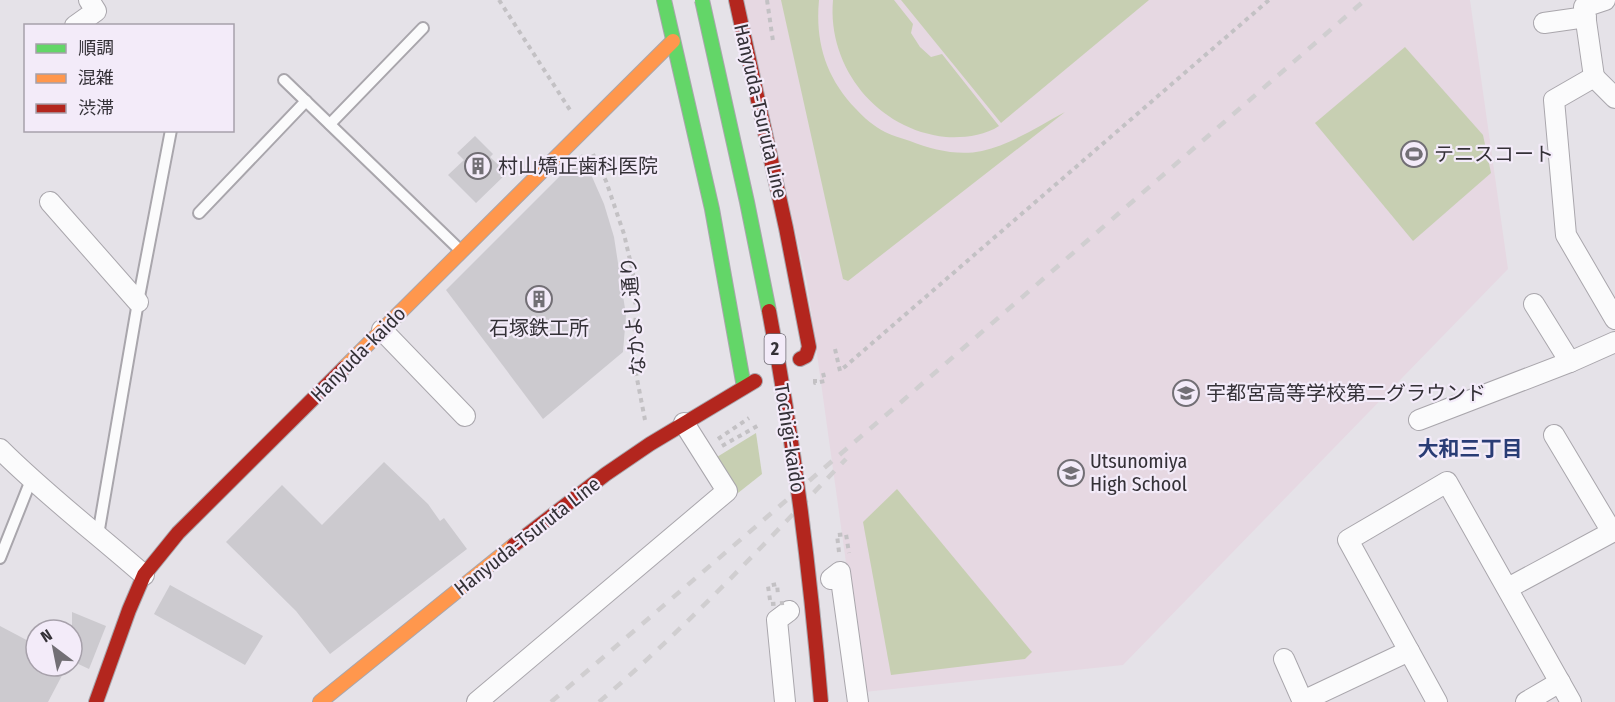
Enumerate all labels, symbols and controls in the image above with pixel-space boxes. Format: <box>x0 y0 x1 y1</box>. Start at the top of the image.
street label: Hanyuda-Tsuruta Line <box>729 21 793 201</box>
legend <box>24 24 234 132</box>
text: 順調 <box>78 37 114 59</box>
text: 混雑 <box>78 67 114 89</box>
text: 渋滞 <box>78 97 114 119</box>
sports icon: テニスコート <box>1399 139 1429 169</box>
place label: テニスコート <box>1434 142 1554 166</box>
building icon: 村山矯正歯科医院 <box>463 151 493 181</box>
place label: 村山矯正歯科医院 <box>498 154 658 178</box>
street label: なかよし通り <box>616 256 650 376</box>
building icon: 石塚鉄工所 <box>524 284 554 314</box>
street label: Hanyuda-kaido <box>305 301 411 407</box>
place label: 石塚鉄工所 <box>489 316 589 340</box>
road number: 2 <box>764 334 786 364</box>
school or university icon: 宇都宮高等学校第二グラウンド <box>1171 378 1201 408</box>
place label: 宇都宮高等学校第二グラウンド <box>1206 381 1486 405</box>
street label: Tochigi-kaido <box>770 382 810 494</box>
district label: 大和三丁目 <box>1418 436 1523 462</box>
place label: Utsunomiya High School <box>1090 449 1187 496</box>
school or university icon: Utsunomiya High School <box>1056 458 1086 488</box>
street label: Hanyuda-Tsuruta Line <box>449 472 605 600</box>
north arrow <box>24 618 84 678</box>
text: N <box>37 625 55 646</box>

